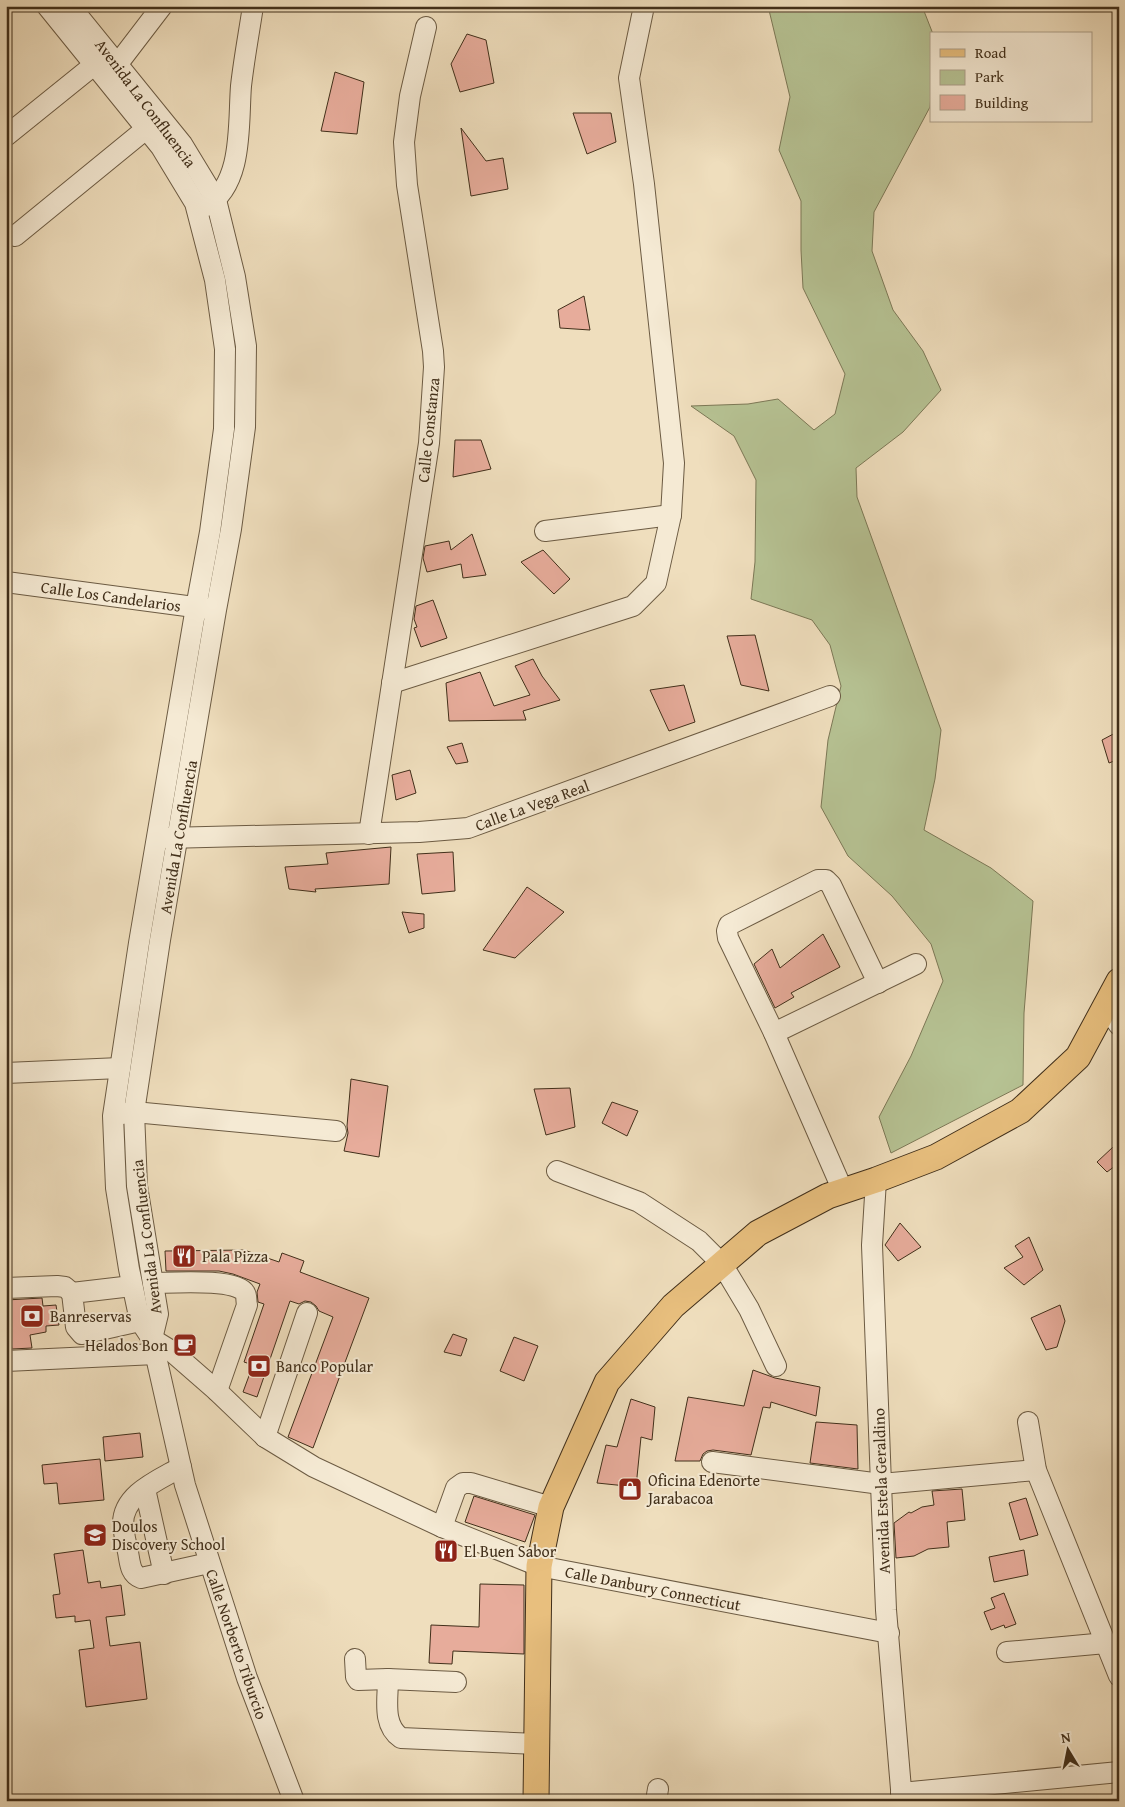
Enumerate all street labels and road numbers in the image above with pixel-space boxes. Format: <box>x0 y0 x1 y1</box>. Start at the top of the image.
street label: Avenida La Confluencia <box>90 34 203 173</box>
street label: Calle Constanza <box>411 376 445 484</box>
street label: Calle Los Candelarios <box>39 574 183 618</box>
street label: Avenida La Confluencia <box>153 758 203 916</box>
street label: Calle La Vega Real <box>472 773 593 837</box>
street label: Avenida La Confluencia <box>125 1158 167 1316</box>
street label: Avenida Estela Geraldino <box>866 1408 896 1574</box>
street label: Calle Danbury Connecticut <box>563 1559 743 1617</box>
street label: Calle Norberto Tiburcio <box>200 1566 274 1722</box>

